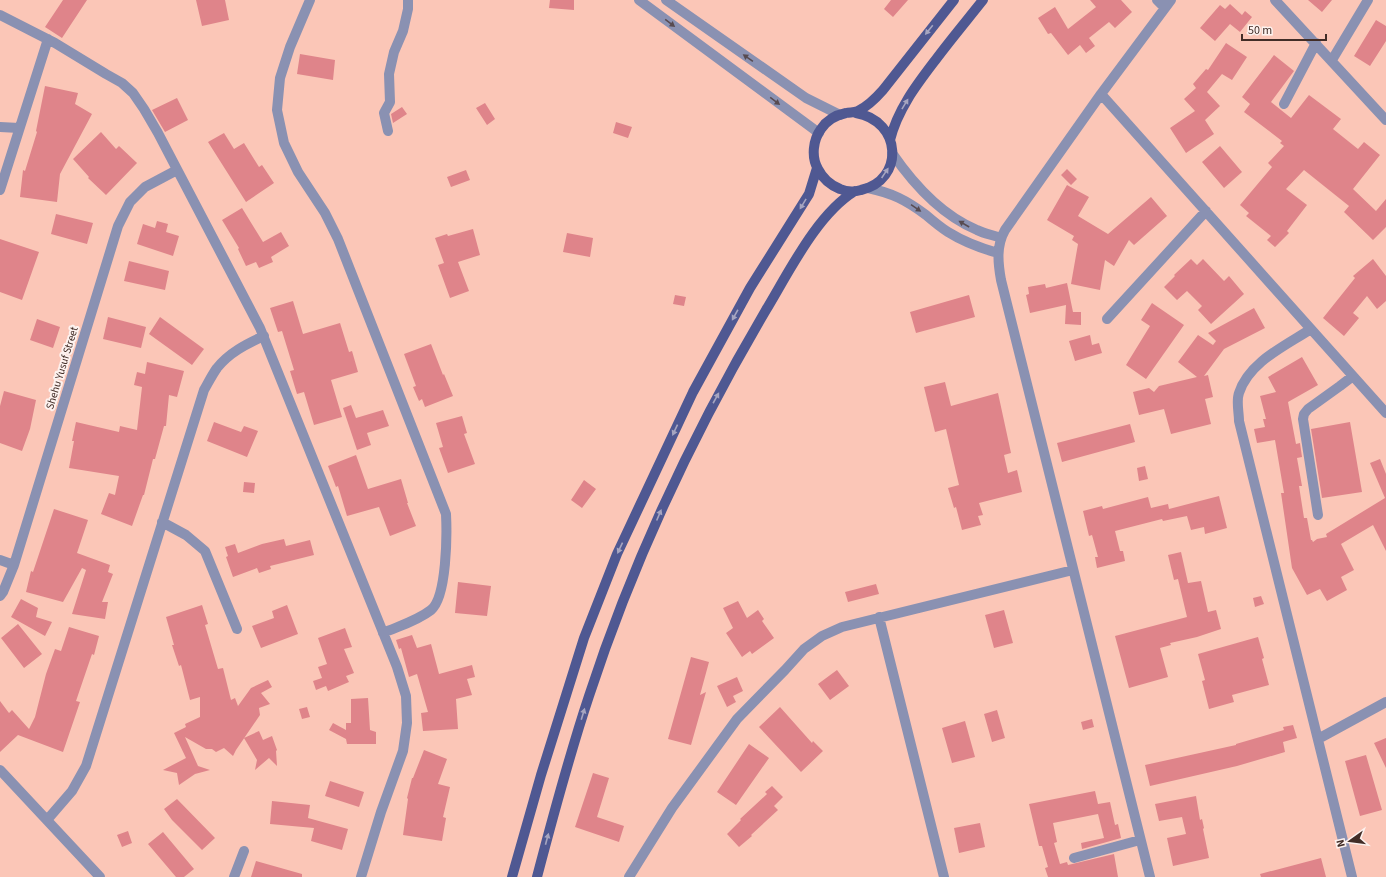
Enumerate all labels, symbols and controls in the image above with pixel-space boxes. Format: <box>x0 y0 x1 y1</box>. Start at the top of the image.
scale bar <box>1242 16 1326 42</box>
one-way arrow <box>665 19 676 27</box>
text: 50 m <box>1248 22 1272 39</box>
one-way arrow <box>925 25 934 36</box>
one-way arrow <box>742 54 753 62</box>
one-way arrow <box>770 96 780 104</box>
one-way arrow <box>901 98 908 110</box>
one-way arrow <box>881 168 889 179</box>
one-way arrow <box>799 198 806 210</box>
one-way arrow <box>911 205 922 212</box>
one-way arrow <box>959 220 970 227</box>
one-way arrow <box>732 309 739 321</box>
street label: Shehu Yusuf Street <box>42 324 82 411</box>
one-way arrow <box>713 392 720 404</box>
one-way arrow <box>671 424 678 436</box>
one-way arrow <box>657 508 663 520</box>
one-way arrow <box>616 542 623 554</box>
one-way arrow <box>580 708 586 720</box>
north arrow <box>1330 821 1370 861</box>
one-way arrow <box>544 833 550 845</box>
text: N <box>1333 838 1349 849</box>

